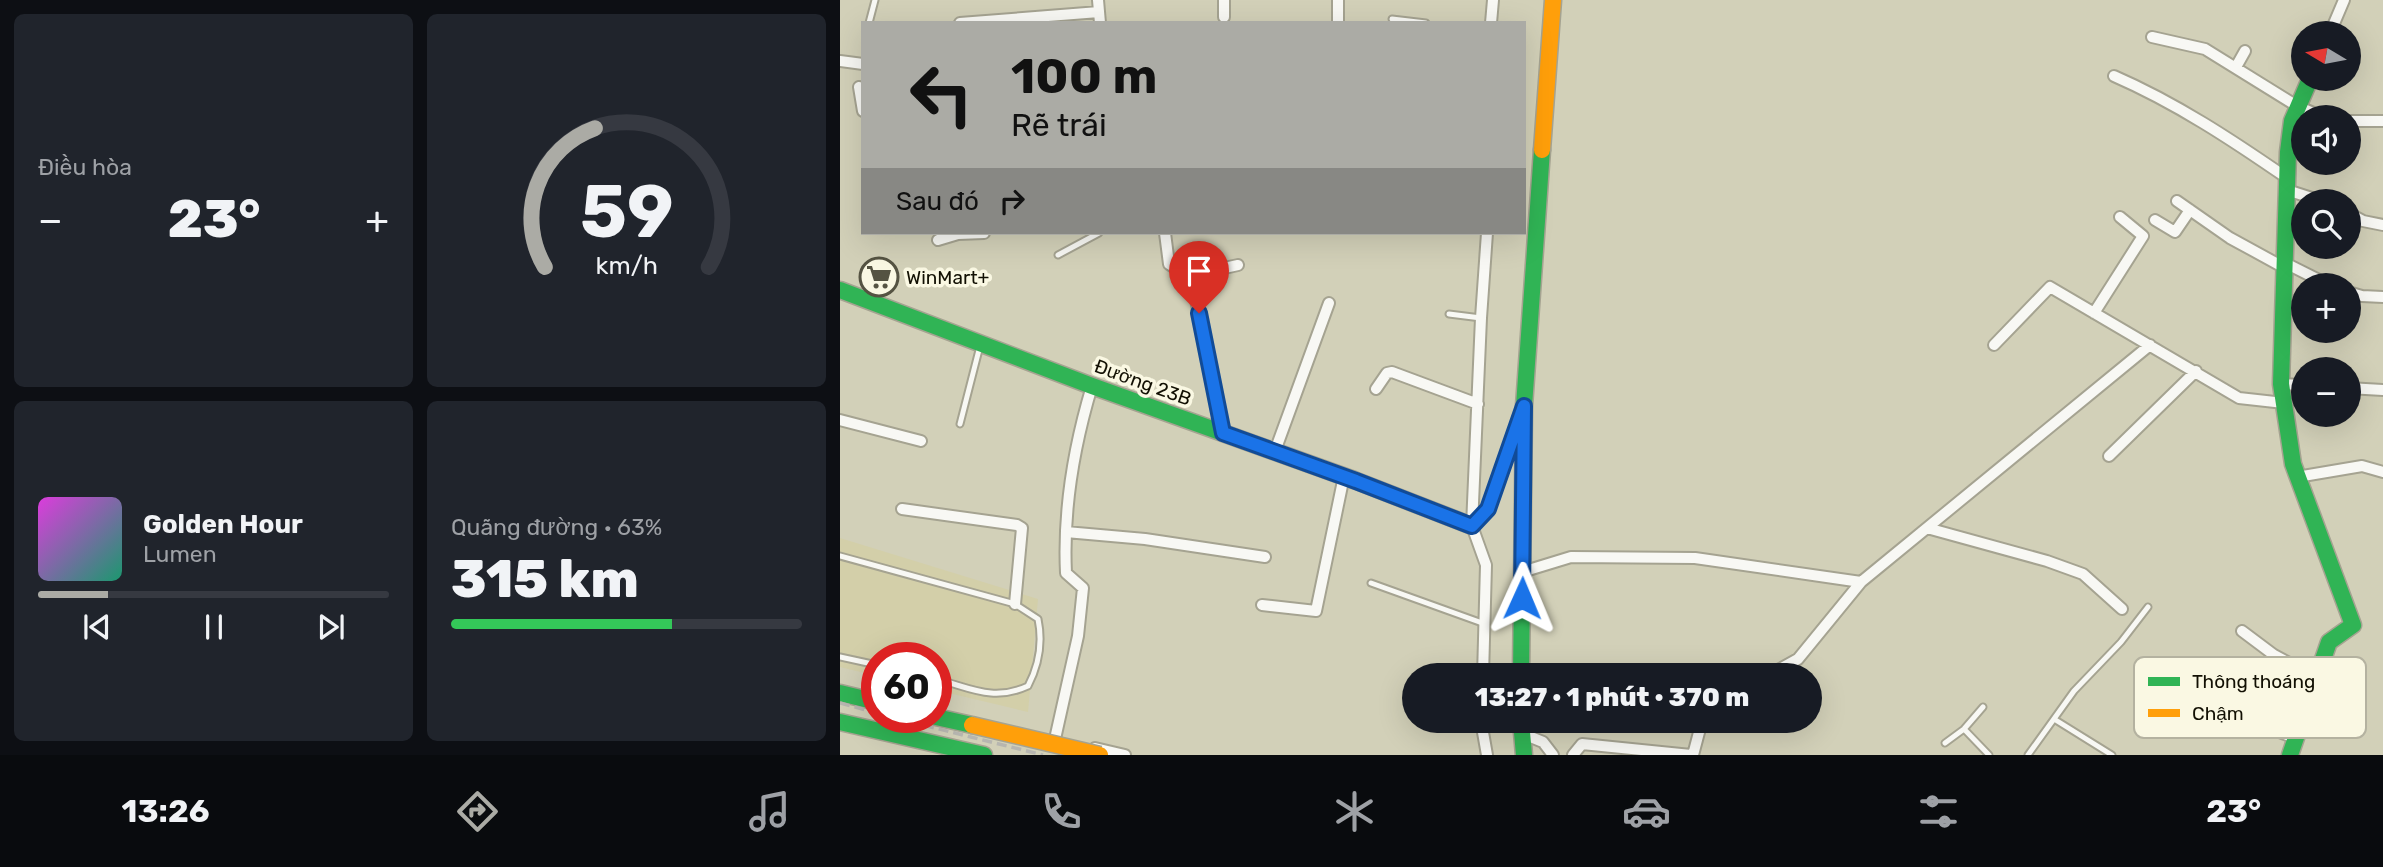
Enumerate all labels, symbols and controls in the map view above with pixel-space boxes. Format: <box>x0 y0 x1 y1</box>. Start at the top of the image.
north arrow <box>2291 21 2361 91</box>
map controls <box>2291 21 2361 427</box>
text: 100 m <box>1011 47 1157 105</box>
icon: left <box>896 49 987 140</box>
button: sound <box>2291 105 2361 175</box>
text: Rẽ trái <box>1011 106 1107 144</box>
text: Điều hòa <box>38 153 132 181</box>
text: 59 <box>580 169 673 255</box>
icon: right <box>993 182 1031 220</box>
text: Sau đó <box>896 186 979 217</box>
text: 23° <box>168 188 260 250</box>
button: search <box>2291 189 2361 259</box>
text: − <box>38 197 63 243</box>
text: + <box>365 197 389 243</box>
pin <box>1169 241 1229 313</box>
text: km/h <box>595 250 658 279</box>
icon: arrive <box>1180 252 1218 290</box>
supermarket icon: WinMart+ <box>858 256 900 298</box>
place label: WinMart+ <box>906 266 990 289</box>
button: + <box>2291 273 2361 343</box>
street label: Đường 23B <box>1091 354 1194 411</box>
button: − <box>2291 357 2361 427</box>
text: Golden Hour <box>143 509 303 540</box>
text: Quãng đường · 63% <box>451 513 662 541</box>
text: Lumen <box>143 540 217 568</box>
text: 315 km <box>451 548 639 610</box>
position arrow <box>1485 561 1559 635</box>
icon: previous <box>78 608 116 646</box>
icon: pause <box>195 608 233 646</box>
icon: next <box>312 608 350 646</box>
speed limit sign: 60 <box>861 642 952 733</box>
legend <box>2134 657 2366 738</box>
text: Thông thoáng <box>2192 670 2315 693</box>
text: 13:27 · 1 phút · 370 m <box>1475 682 1749 713</box>
text: Chậm <box>2192 702 2244 725</box>
icon: directions <box>453 787 502 836</box>
icon: music <box>745 787 794 836</box>
icon: phone <box>1037 787 1086 836</box>
icon: climate <box>1330 787 1379 836</box>
icon: car <box>1622 787 1671 836</box>
icon: filters <box>1914 787 1963 836</box>
text: 13:26 <box>122 792 210 830</box>
text: 23° <box>2206 792 2261 830</box>

